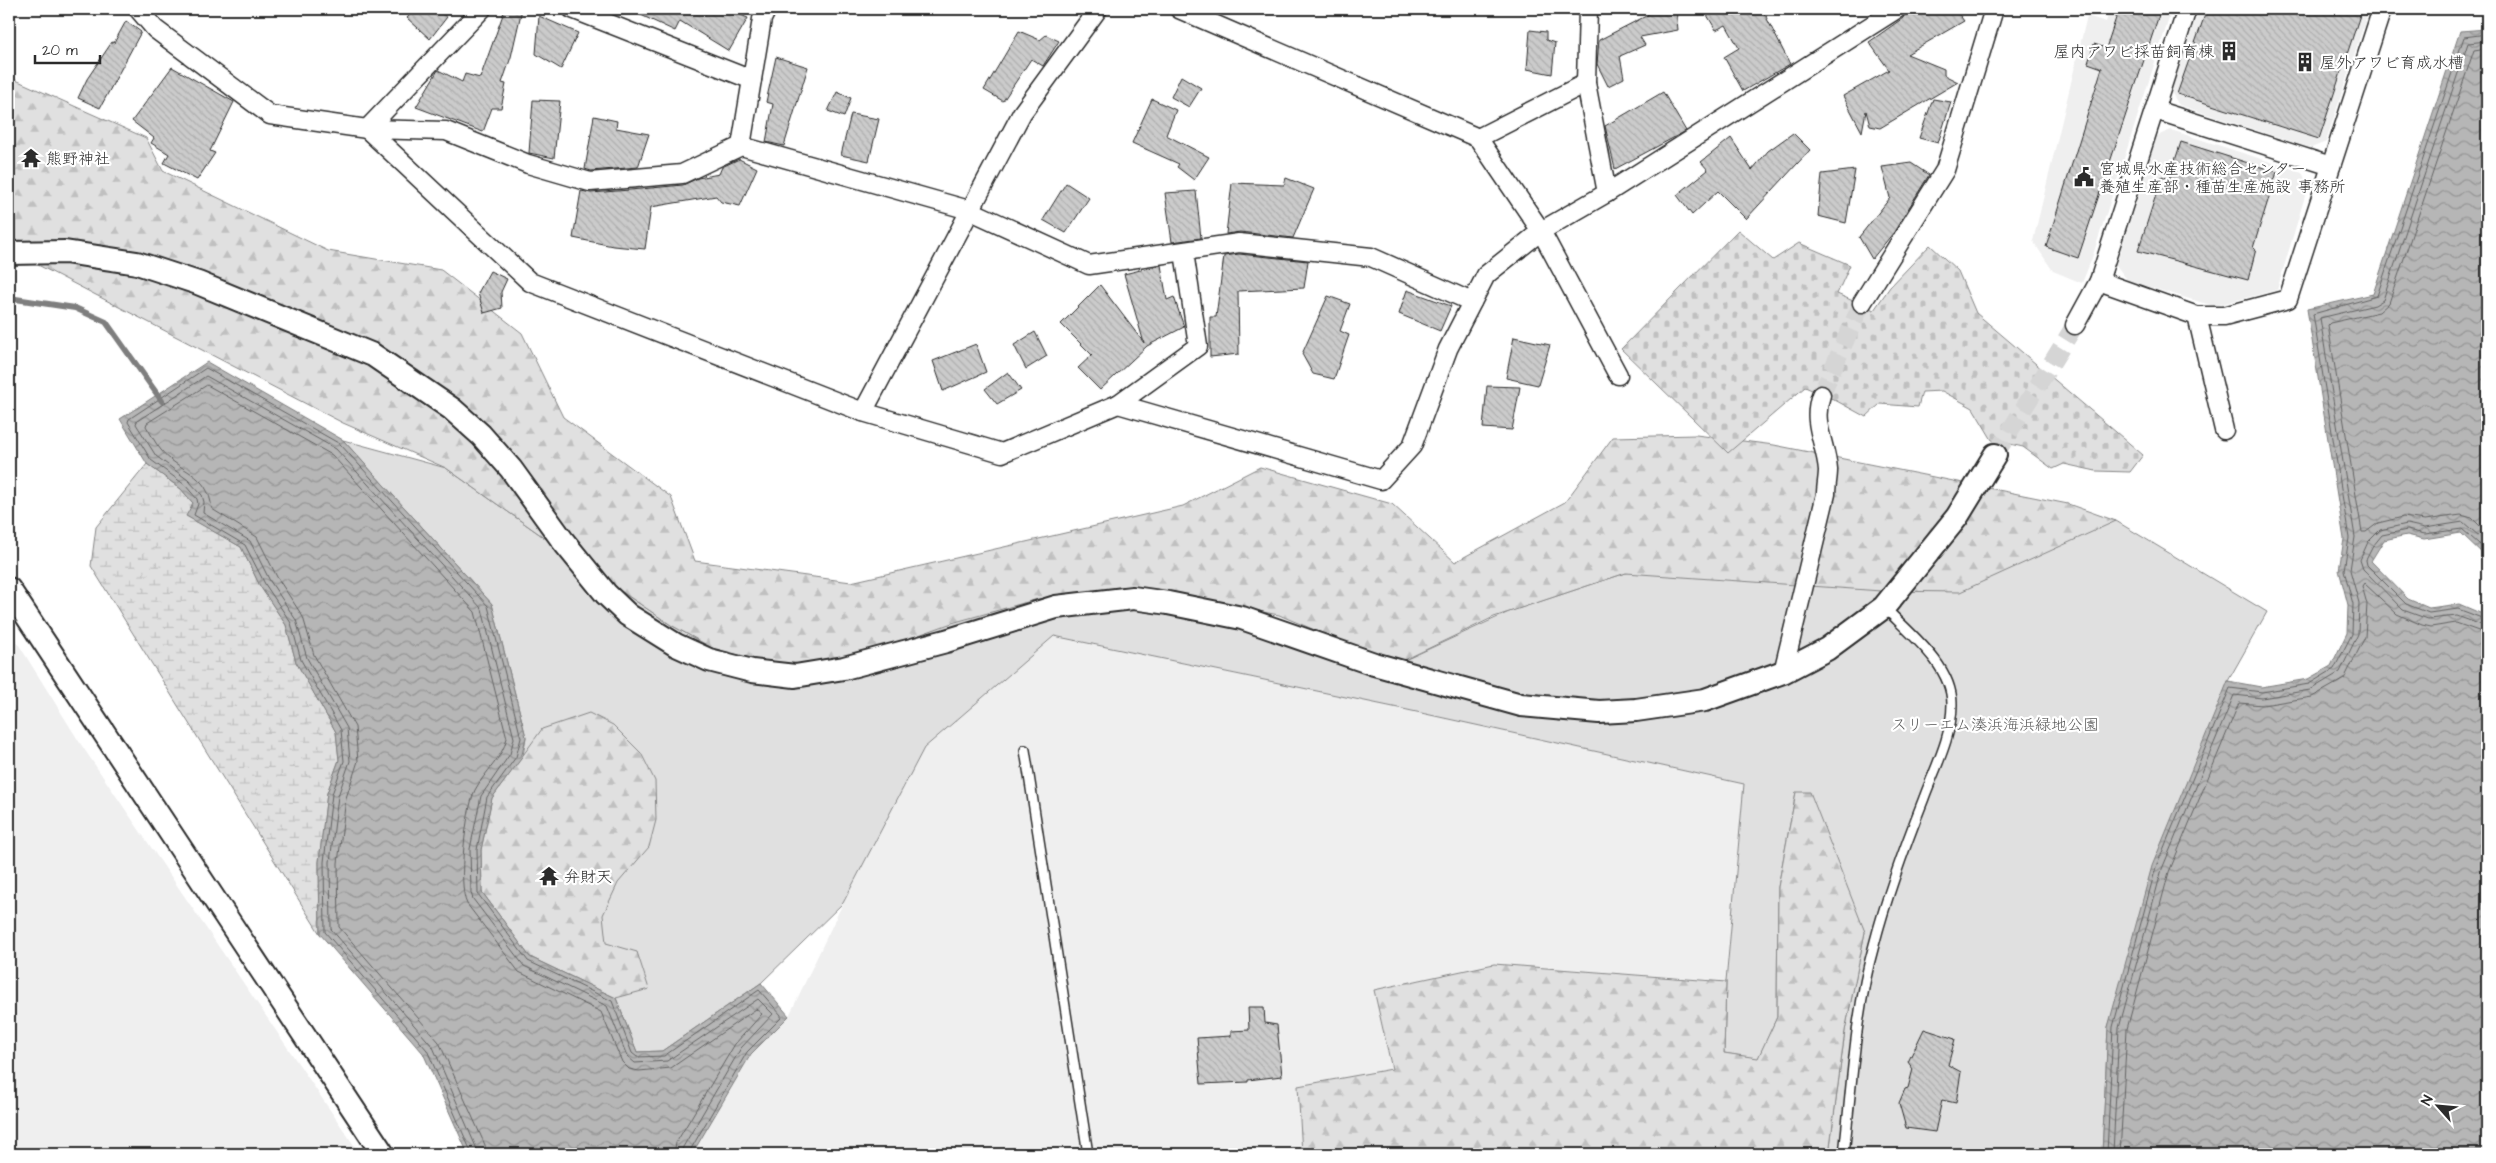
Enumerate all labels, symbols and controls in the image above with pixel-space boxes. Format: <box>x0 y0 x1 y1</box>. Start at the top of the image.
scale bar <box>35 32 100 64</box>
text: 20 m <box>42 40 78 61</box>
building icon: 屋内アワビ採苗飼育棟 <box>2218 40 2240 62</box>
place label: 屋内アワビ採苗飼育棟 <box>2054 41 2214 63</box>
building icon: 屋外アワビ育成水槽 <box>2294 51 2316 73</box>
place label: 屋外アワビ育成水槽 <box>2320 52 2464 74</box>
temple icon: 熊野神社 <box>20 147 42 169</box>
place label: 熊野神社 <box>46 148 110 170</box>
place label: 宮城県水産技術総合センター 養殖生産部・種苗生産施設 事務所 <box>2099 158 2345 198</box>
public building icon: 宮城県水産技術総合センター 養殖生産部・種苗生産施設 事務所 <box>2073 166 2095 188</box>
park label: スリーエム湊浜海浜緑地公園 <box>1891 714 2099 736</box>
temple icon: 弁財天 <box>538 865 560 887</box>
place label: 弁財天 <box>564 866 612 888</box>
north arrow <box>2414 1080 2464 1130</box>
text: N <box>2416 1092 2438 1109</box>

